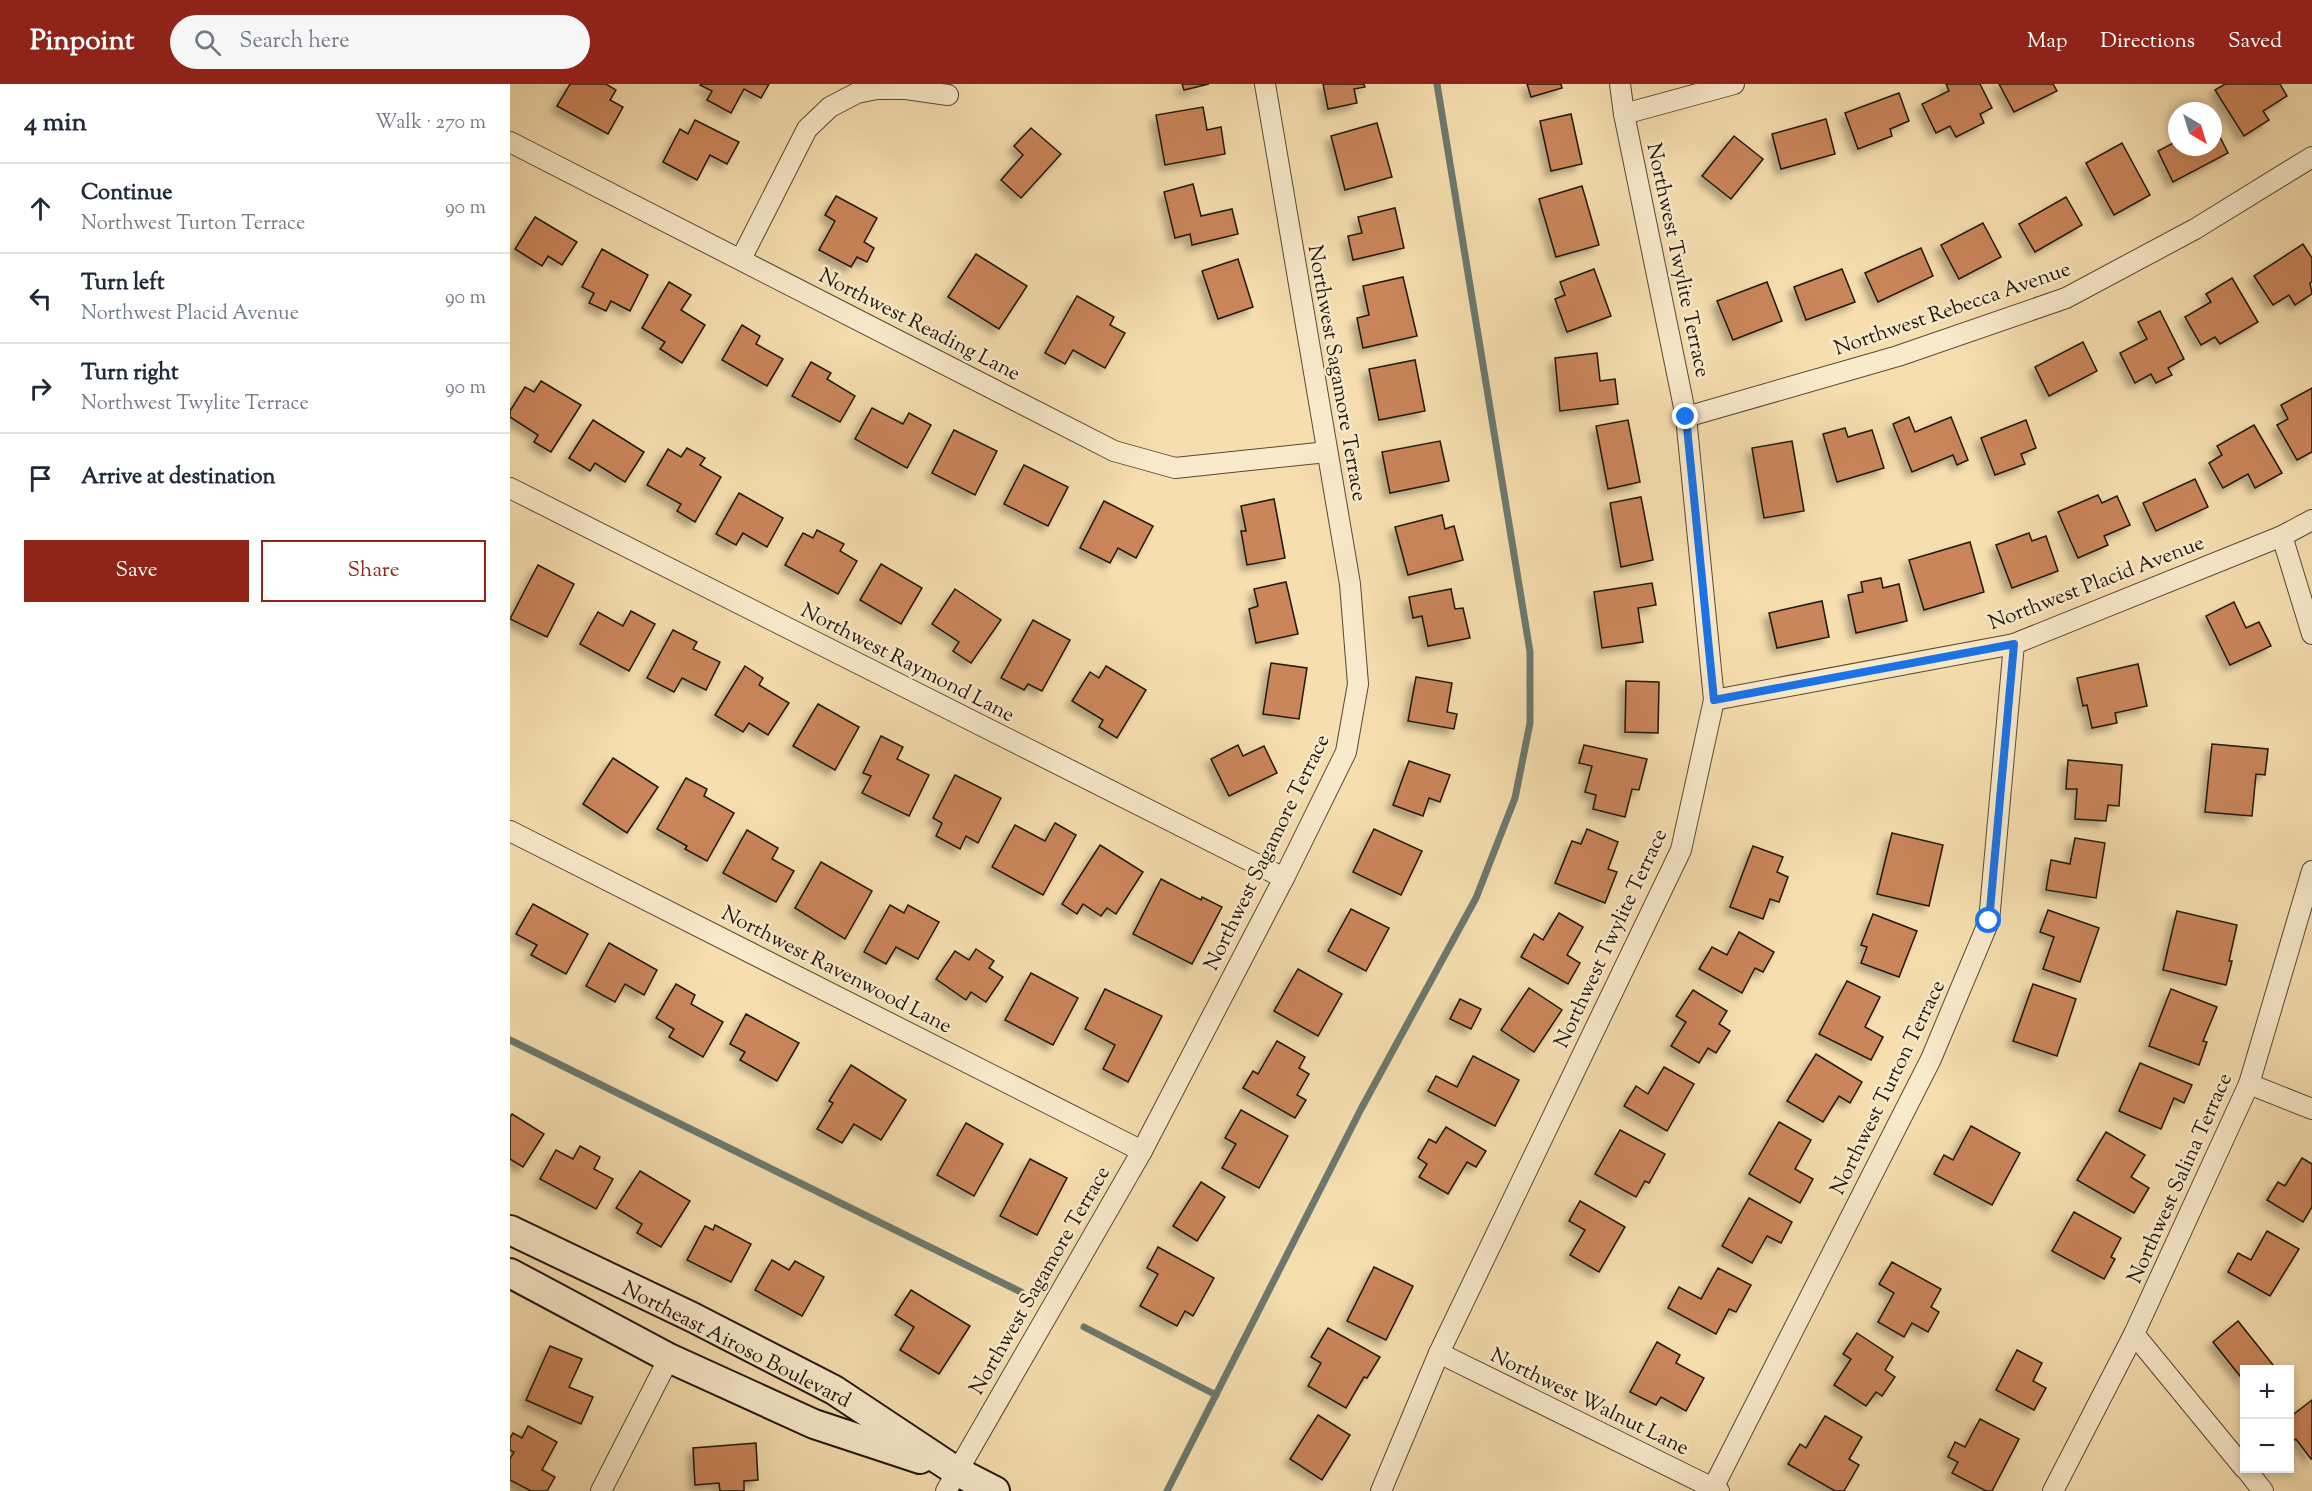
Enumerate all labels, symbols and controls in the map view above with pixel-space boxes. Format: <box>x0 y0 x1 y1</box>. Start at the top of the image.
search box <box>170 15 590 69</box>
text: Pinpoint <box>30 22 134 62</box>
icon: search <box>191 26 224 59</box>
text: Search here <box>239 26 350 58</box>
text: Map <box>2027 27 2067 57</box>
text: Directions <box>2100 27 2195 57</box>
text: Saved <box>2228 27 2282 57</box>
north arrow <box>2168 102 2222 156</box>
text: 4 min <box>24 105 87 142</box>
text: Walk · 270 m <box>375 109 486 138</box>
street label: Northwest Twylite Terrace <box>1638 140 1717 381</box>
text: Continue <box>81 178 172 210</box>
icon: ahead <box>24 192 57 225</box>
text: 90 m <box>445 194 486 223</box>
text: Northwest Turton Terrace <box>81 210 305 239</box>
street label: Northwest Sagamore Terrace <box>1299 243 1373 504</box>
street label: Northwest Rebecca Avenue <box>1830 255 2075 365</box>
street label: Northwest Reading Lane <box>813 262 1025 390</box>
text: Turn left <box>81 268 164 300</box>
icon: left <box>24 282 57 315</box>
text: 90 m <box>445 284 486 313</box>
text: Northwest Placid Avenue <box>81 300 299 329</box>
text: Turn right <box>81 358 178 390</box>
icon: right <box>24 372 57 405</box>
text: 90 m <box>445 374 486 403</box>
text: Northwest Twylite Terrace <box>81 390 309 419</box>
route end <box>1672 403 1698 429</box>
icon: arrive <box>24 462 57 495</box>
text: Arrive at destination <box>81 462 276 494</box>
street label: Northwest Placid Avenue <box>1985 529 2209 639</box>
button: Save <box>24 540 249 602</box>
button: Share <box>261 540 486 602</box>
street label: Northwest Raymond Lane <box>795 597 1019 731</box>
street label: Northwest Sagamore Terrace <box>1197 730 1338 976</box>
street label: Northwest Twylite Terrace <box>1548 824 1676 1054</box>
street label: Northwest Ravenwood Lane <box>716 900 957 1042</box>
route start <box>1975 907 2001 933</box>
street label: Northwest Turton Terrace <box>1824 975 1954 1200</box>
street label: Northwest Salina Terrace <box>2121 1069 2241 1289</box>
street label: Northwest Sagamore Terrace <box>963 1161 1119 1401</box>
street label: Northeast Airoso Boulevard <box>617 1275 856 1417</box>
street label: Northwest Walnut Lane <box>1485 1342 1694 1464</box>
map controls <box>2240 1365 2294 1473</box>
button: + <box>2240 1365 2294 1419</box>
button: − <box>2240 1419 2294 1473</box>

